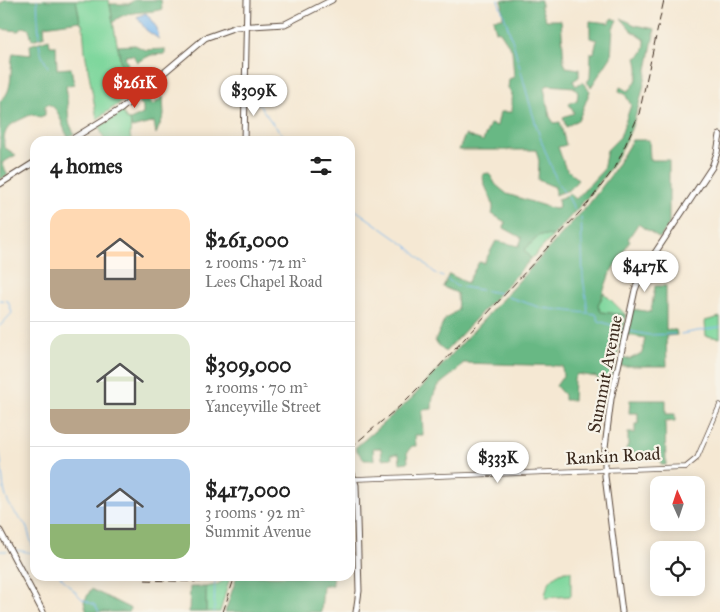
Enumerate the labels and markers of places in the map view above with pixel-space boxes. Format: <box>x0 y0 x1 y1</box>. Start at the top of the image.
pin: $261K <box>100 66 170 109</box>
pin: $309K <box>219 74 289 117</box>
pin: $417K <box>610 250 680 293</box>
pin: $333K <box>463 442 533 484</box>

